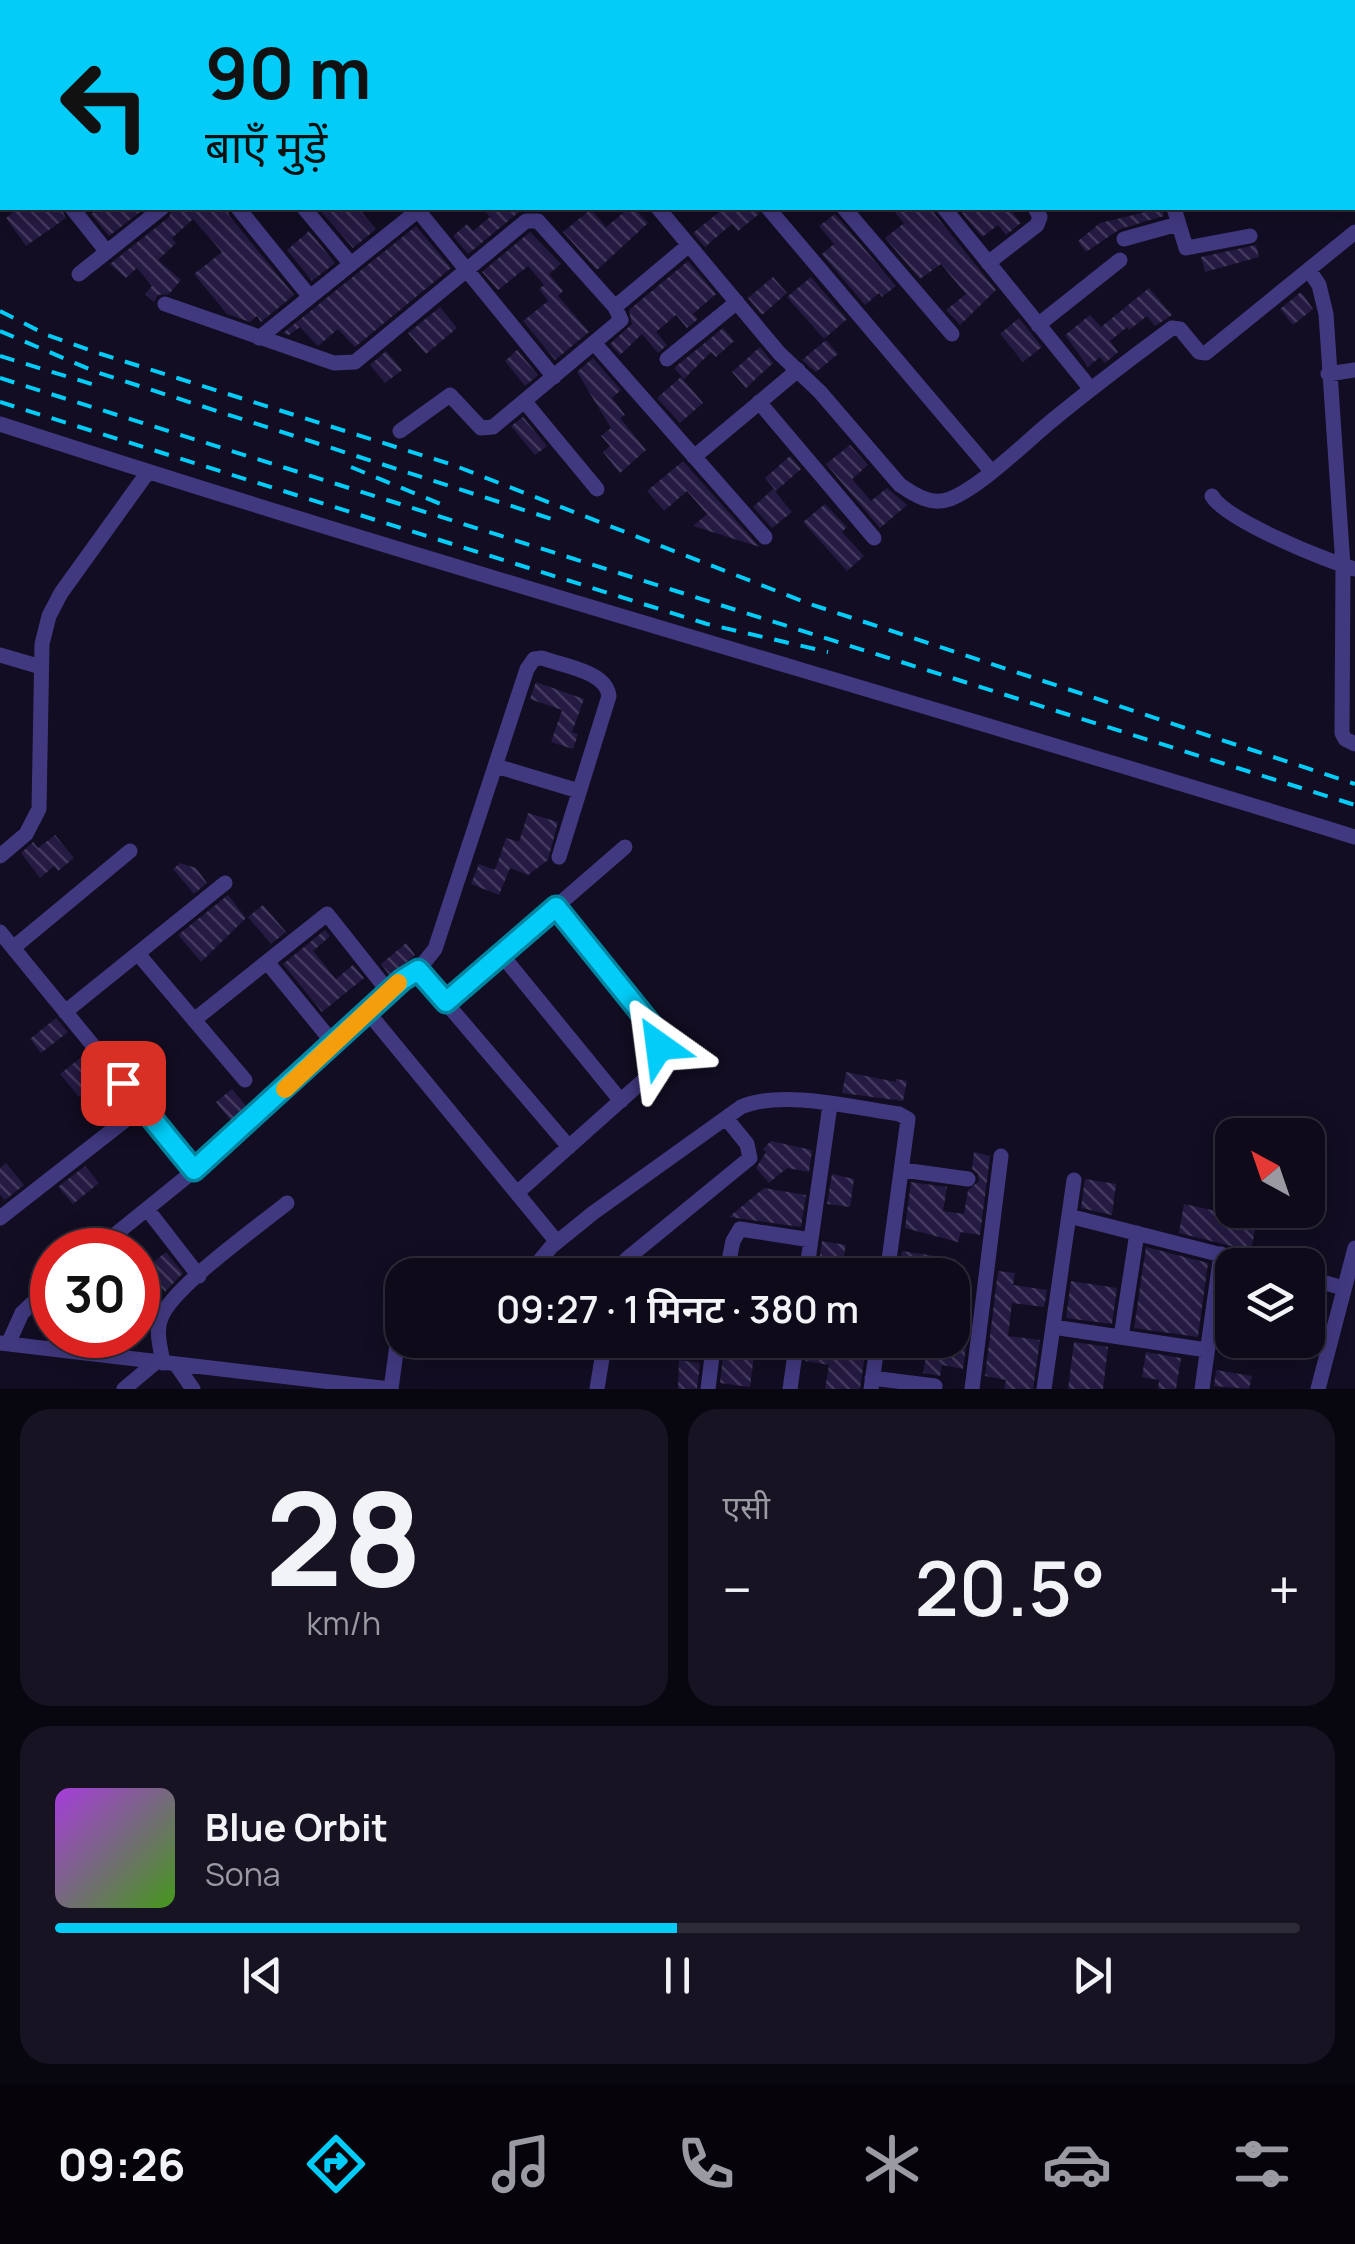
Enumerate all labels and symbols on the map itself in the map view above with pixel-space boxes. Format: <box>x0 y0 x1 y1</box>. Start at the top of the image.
position arrow <box>607 994 711 1098</box>
pin <box>81 1041 166 1126</box>
north arrow <box>1215 1118 1325 1228</box>
speed limit sign: 30 <box>30 1228 160 1358</box>

